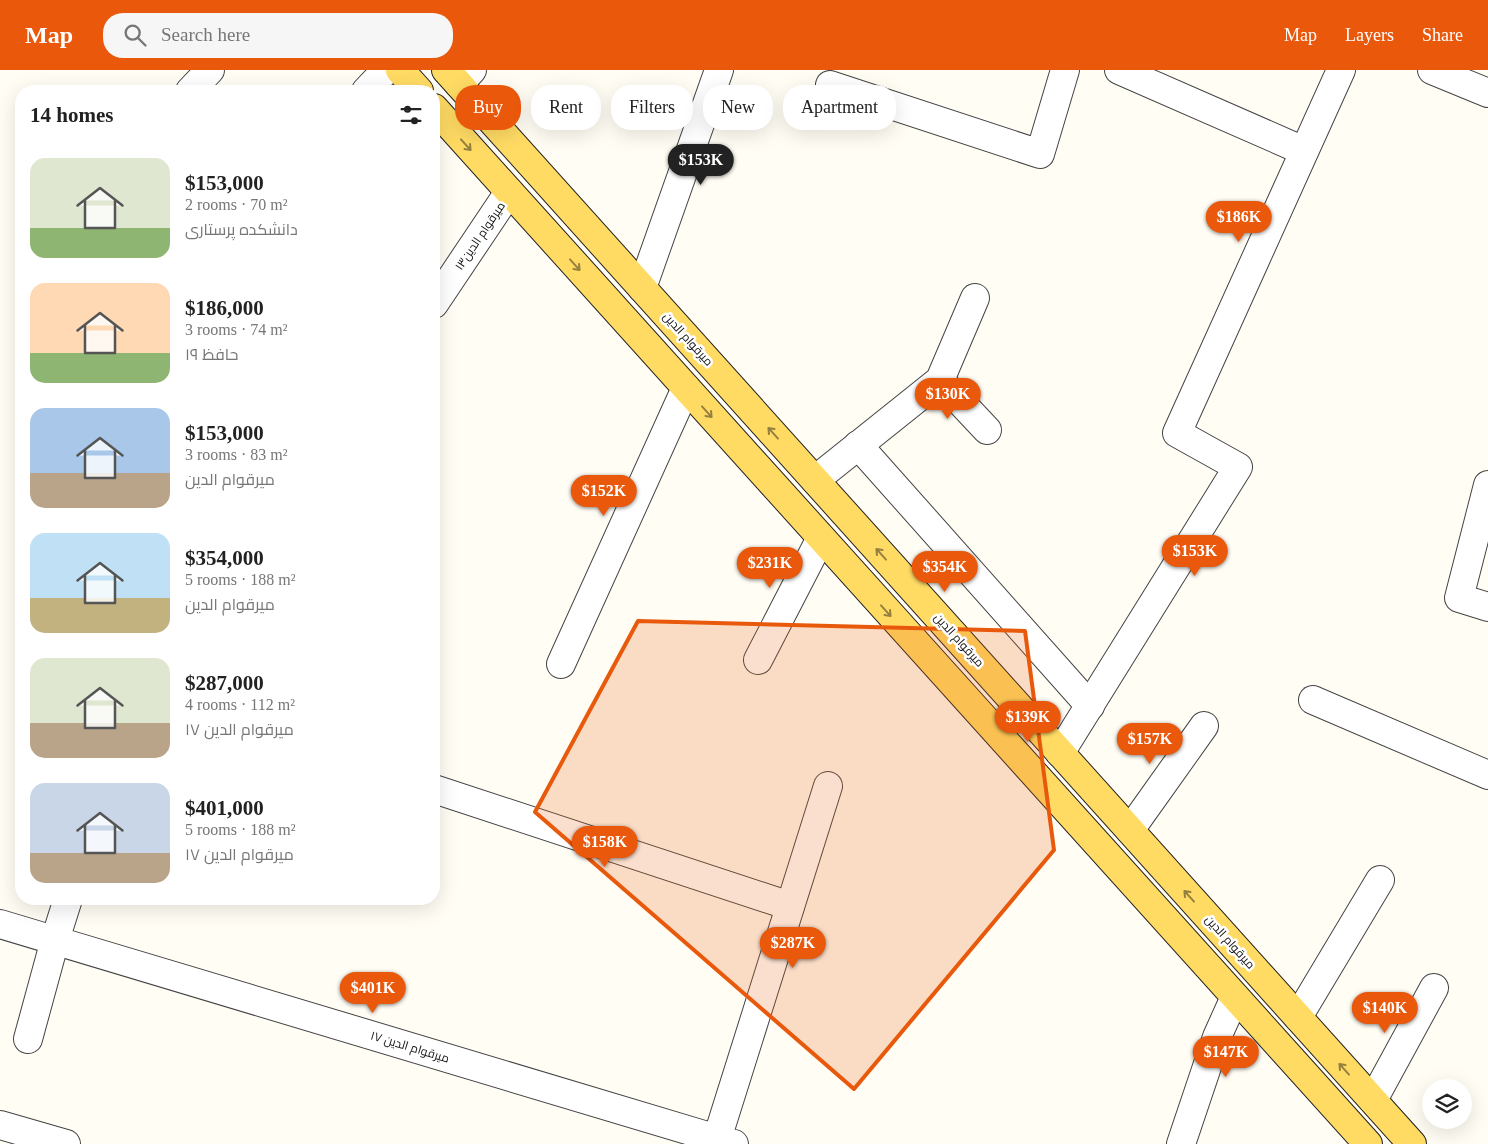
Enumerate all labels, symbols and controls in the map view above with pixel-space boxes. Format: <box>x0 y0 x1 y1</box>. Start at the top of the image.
search box <box>103 13 453 58</box>
icon: search <box>121 21 149 49</box>
text: Map <box>25 22 73 48</box>
text: Search here <box>161 24 250 45</box>
text: Map <box>1284 25 1317 45</box>
text: Layers <box>1345 25 1394 45</box>
text: Share <box>1422 25 1463 45</box>
chip: Buy <box>455 85 521 130</box>
chip: Rent <box>531 85 601 130</box>
chip: Filters <box>611 85 693 130</box>
chip: New <box>703 85 773 130</box>
chip: Apartment <box>783 85 896 130</box>
icon: filters <box>397 101 425 129</box>
text: 14 homes <box>30 103 113 127</box>
one-way arrow <box>460 138 472 151</box>
pin: $153K <box>666 144 736 186</box>
text: $153K <box>679 151 723 168</box>
text: $153,000 <box>185 171 264 195</box>
icon: home <box>70 178 130 238</box>
text: 2 rooms · 70 m² <box>185 196 288 213</box>
street label: میرقوام الدین۱۳ <box>452 199 509 273</box>
pin: $186K <box>1204 200 1274 243</box>
text: $186K <box>1217 208 1261 225</box>
text: دانشکده پرستاری <box>185 221 298 238</box>
one-way arrow <box>569 259 581 272</box>
text: $186,000 <box>185 296 264 320</box>
icon: home <box>70 303 130 363</box>
street label: میرقوام الدین <box>660 309 716 369</box>
text: 3 rooms · 74 m² <box>185 321 288 338</box>
text: حافظ ۱۹ <box>185 346 238 363</box>
pin: $130K <box>913 378 983 420</box>
text: $130K <box>926 385 970 402</box>
one-way arrow <box>701 405 713 418</box>
text: $153,000 <box>185 421 264 445</box>
one-way arrow <box>767 426 779 439</box>
icon: home <box>70 428 130 488</box>
text: 3 rooms · 83 m² <box>185 446 288 463</box>
text: میرقوام الدین <box>185 471 275 488</box>
pin: $152K <box>569 474 639 517</box>
text: $152K <box>582 482 626 499</box>
pin: $153K <box>1160 534 1230 577</box>
text: $153K <box>1173 542 1217 559</box>
text: $354,000 <box>185 546 264 570</box>
pin: $231K <box>735 546 805 589</box>
one-way arrow <box>875 547 887 560</box>
pin: $354K <box>910 550 980 593</box>
icon: home <box>70 553 130 613</box>
text: $231K <box>748 554 792 571</box>
text: $354K <box>923 558 967 575</box>
text: 5 rooms · 188 m² <box>185 571 296 588</box>
text: میرقوام الدین <box>185 596 275 613</box>
one-way arrow <box>880 604 892 617</box>
street label: میرقوام الدین <box>931 610 987 670</box>
text: $287,000 <box>185 671 264 695</box>
icon: home <box>70 678 130 738</box>
text: 4 rooms · 112 m² <box>185 696 295 713</box>
pin: $139K <box>993 700 1063 743</box>
text: $139K <box>1006 708 1050 725</box>
text: میرقوام الدین ۱۷ <box>185 721 294 738</box>
pin: $157K <box>1115 722 1185 765</box>
text: $157K <box>1128 730 1172 747</box>
text: $401,000 <box>185 796 264 820</box>
icon: home <box>70 803 130 863</box>
text: 5 rooms · 188 m² <box>185 821 296 838</box>
pin: $158K <box>570 826 640 868</box>
text: $158K <box>583 833 627 850</box>
text: میرقوام الدین ۱۷ <box>185 846 294 863</box>
one-way arrow <box>1183 889 1195 902</box>
street label: میرقوام الدین <box>1202 912 1258 972</box>
pin: $287K <box>758 926 828 969</box>
text: $287K <box>771 934 815 951</box>
pin: $401K <box>338 972 408 1014</box>
text: $401K <box>351 979 395 996</box>
pin: $140K <box>1350 992 1420 1034</box>
text: $140K <box>1363 999 1407 1016</box>
street label: میرقوام الدین ۱۷ <box>369 1028 451 1067</box>
pin: $147K <box>1191 1036 1261 1078</box>
text: $147K <box>1204 1043 1248 1060</box>
one-way arrow <box>1339 1062 1350 1075</box>
map controls <box>1422 1079 1472 1129</box>
button: layers <box>1422 1079 1472 1129</box>

